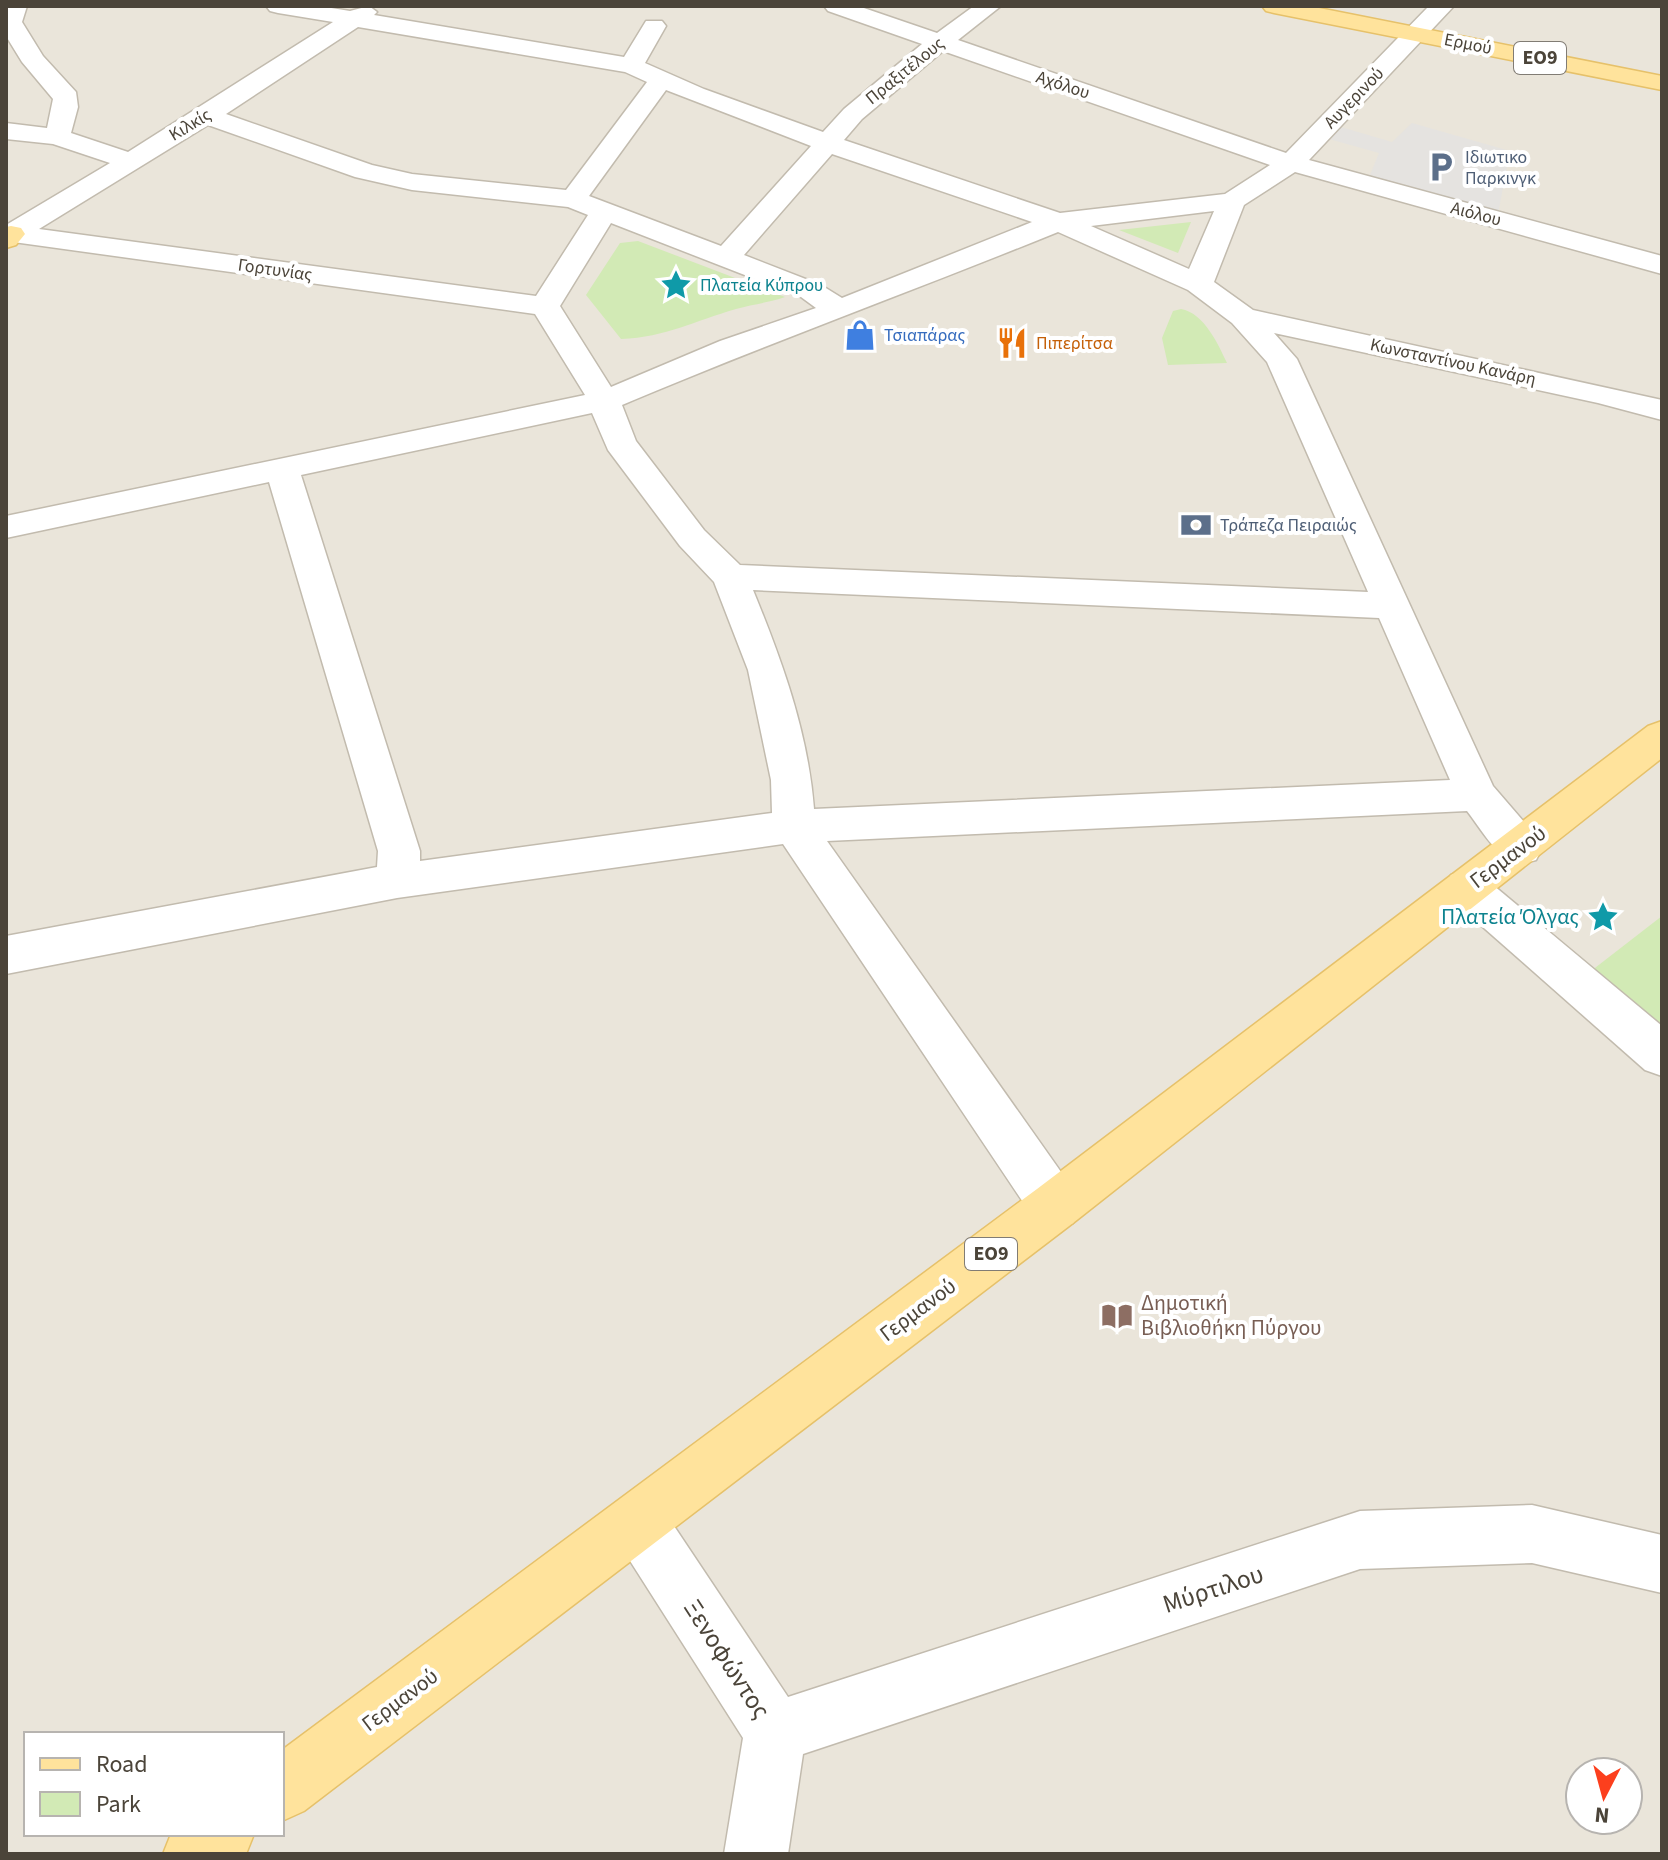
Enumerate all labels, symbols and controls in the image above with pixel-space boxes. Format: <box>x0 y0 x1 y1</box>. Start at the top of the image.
street label: Ερμού <box>1442 27 1494 61</box>
street label: Πραξιτέλους <box>860 31 950 111</box>
road number: ΕΟ9 <box>1514 42 1566 74</box>
street label: Αυγερινού <box>1318 62 1390 134</box>
street label: Αχόλου <box>1033 65 1093 105</box>
street label: Κιλκίς <box>164 103 216 147</box>
place label: Ιδιωτικο Παρκινγκ <box>1465 145 1536 191</box>
parking icon: Ιδιωτικο Παρκινγκ <box>1424 150 1458 184</box>
street label: Αιόλου <box>1448 195 1504 233</box>
street label: Γορτυνίας <box>236 252 314 288</box>
place icon: Πλατεία Κύπρου <box>659 268 693 302</box>
place label: Πλατεία Κύπρου <box>700 273 823 298</box>
shop icon: Τσιαπάρας <box>843 318 877 352</box>
place label: Τσιαπάρας <box>884 323 965 348</box>
restaurant icon: Πιπερίτσα <box>995 326 1029 360</box>
place label: Πιπερίτσα <box>1036 331 1113 356</box>
street label: Κωνσταντίνου Κανάρη <box>1368 332 1538 392</box>
bank icon: Τράπεζα Πειραιώς <box>1179 508 1213 542</box>
place label: Τράπεζα Πειραιώς <box>1220 513 1357 538</box>
street label: Γερμανού <box>1463 818 1553 896</box>
place icon: Πλατεία Όλγας <box>1586 900 1620 934</box>
place label: Πλατεία Όλγας <box>1441 901 1579 933</box>
road number: ΕΟ9 <box>965 1238 1017 1270</box>
street label: Γερμανού <box>873 1271 963 1349</box>
place label: Δημοτική Βιβλιοθήκη Πύργου <box>1141 1287 1321 1344</box>
library icon: Δημοτική Βιβλιοθήκη Πύργου <box>1100 1299 1134 1333</box>
street label: Μύρτιλου <box>1158 1555 1268 1623</box>
street label: Ξενοφώντος <box>675 1592 779 1726</box>
street label: Γερμανού <box>355 1661 445 1739</box>
legend <box>24 1732 284 1836</box>
text: Road <box>96 1747 148 1782</box>
north arrow <box>1564 1756 1644 1836</box>
text: Park <box>96 1787 141 1822</box>
text: N <box>1593 1798 1611 1832</box>

